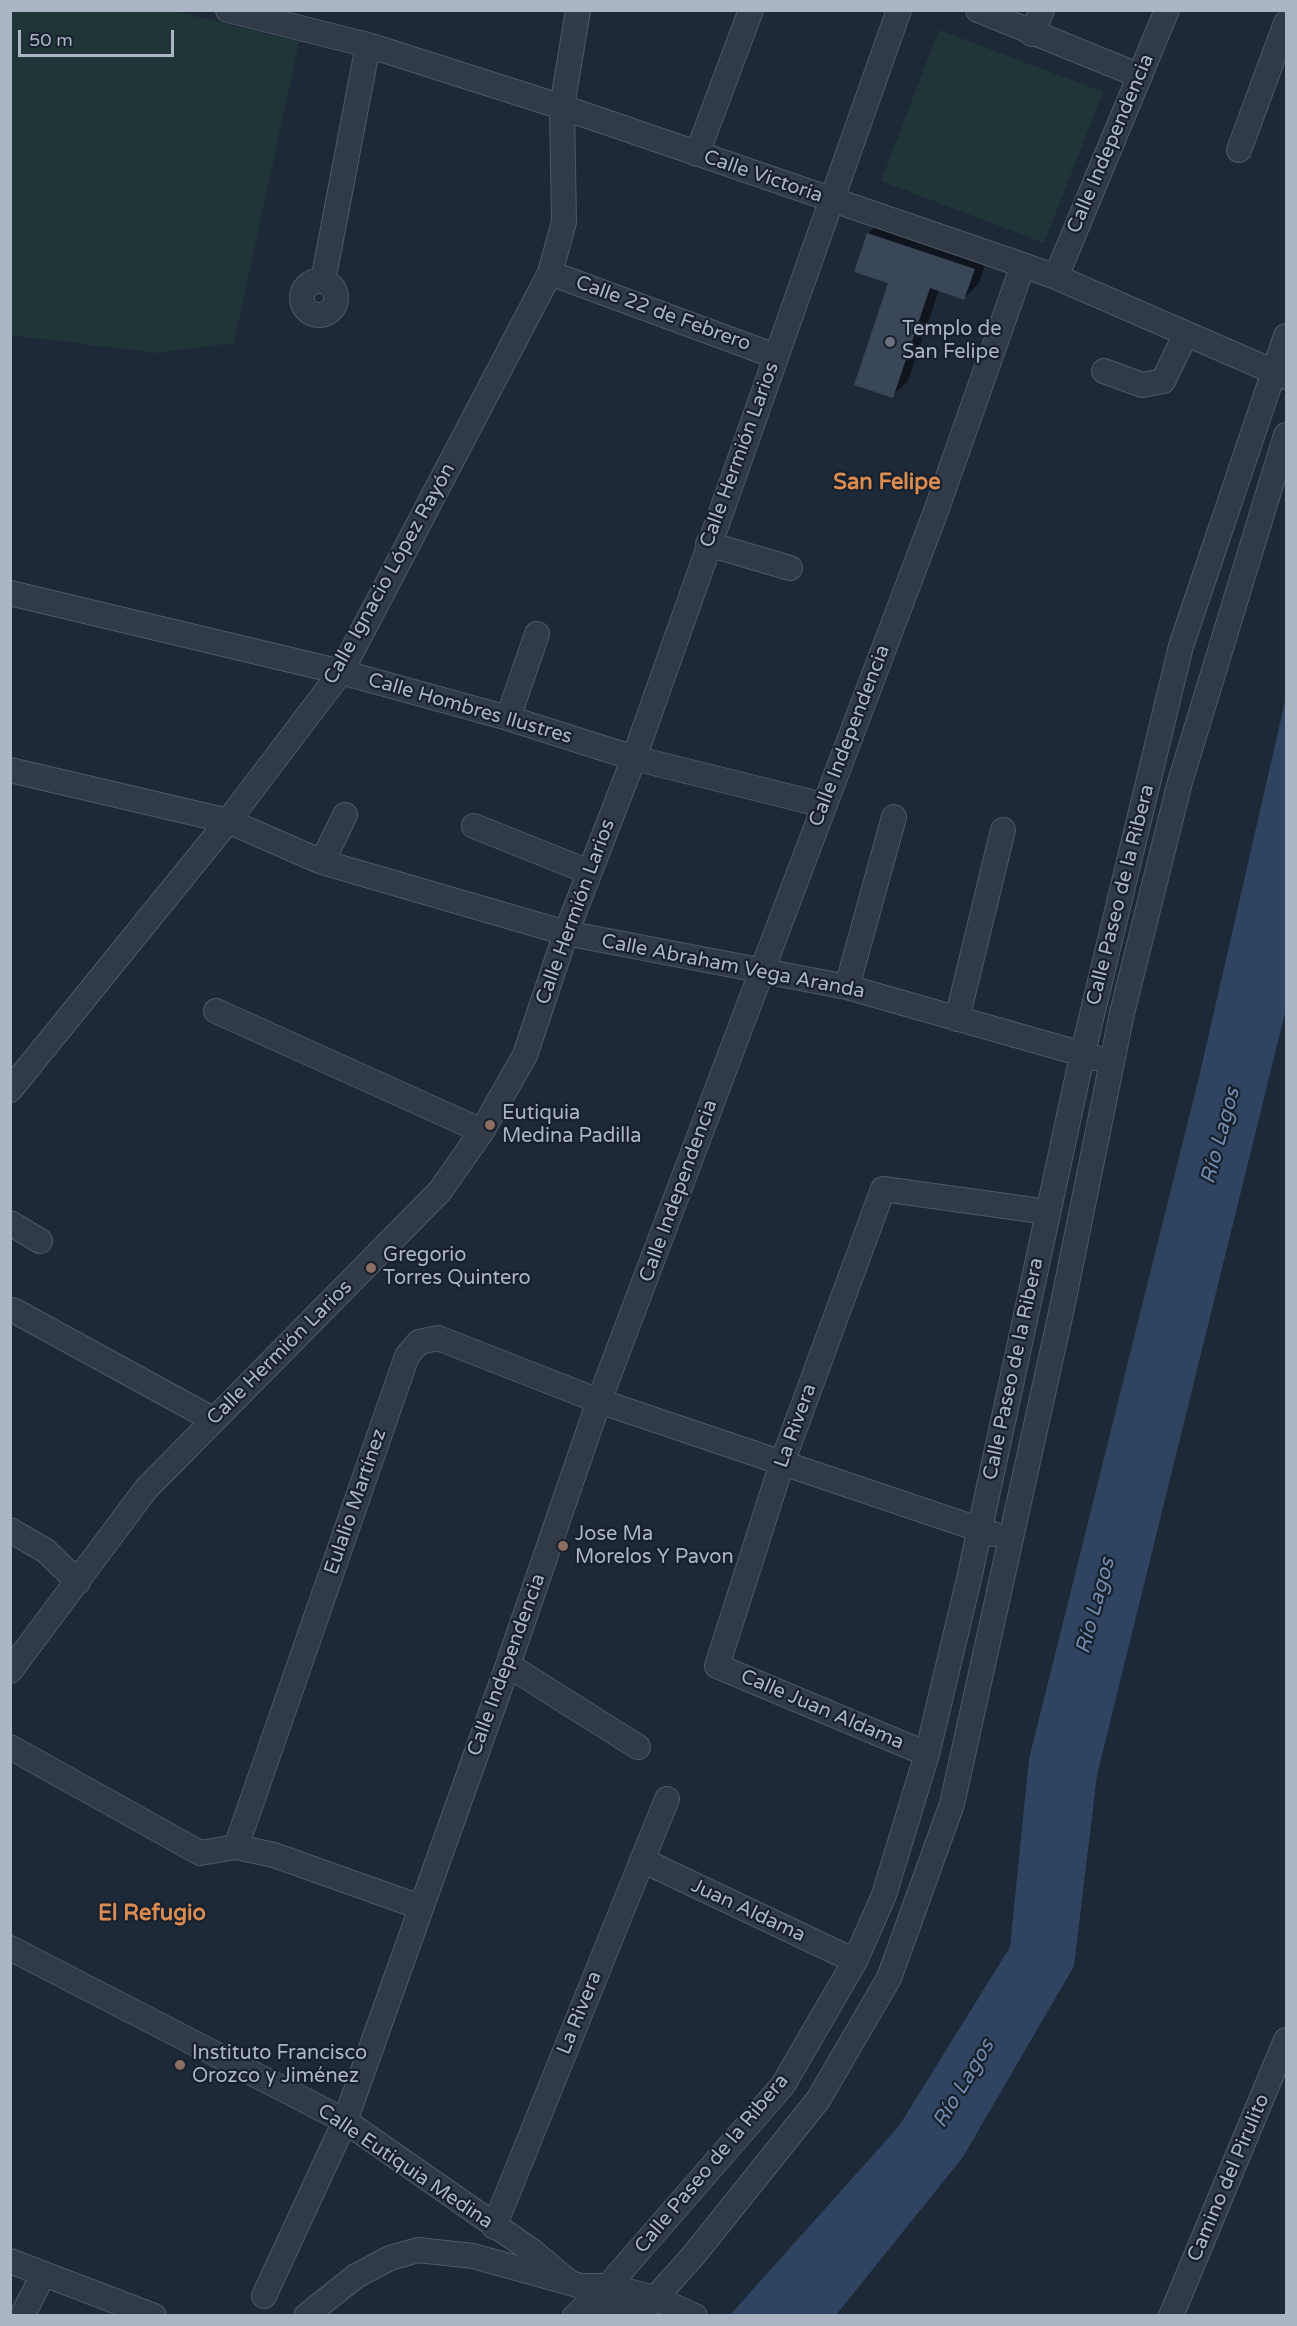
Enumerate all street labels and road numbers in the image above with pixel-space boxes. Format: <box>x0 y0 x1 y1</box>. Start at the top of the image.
street label: Calle Independencia <box>1062 51 1160 237</box>
street label: Calle Victoria <box>700 145 826 209</box>
street label: Calle 22 de Febrero <box>572 271 754 357</box>
street label: Calle Hermión Larios <box>695 359 785 551</box>
street label: Calle Ignacio López Rayón <box>319 459 461 689</box>
street label: Calle Independencia <box>804 642 896 830</box>
street label: Calle Hombres Ilustres <box>365 668 575 750</box>
street label: Calle Paseo de la Ribera <box>1082 782 1160 1008</box>
street label: Calle Hermión Larios <box>531 816 621 1008</box>
street label: Calle Abraham Vega Aranda <box>599 930 867 1004</box>
street label: Calle Independencia <box>635 1097 723 1285</box>
street label: Calle Paseo de la Ribera <box>979 1256 1049 1482</box>
street label: Calle Hermión Larios <box>202 1275 358 1431</box>
street label: La Rivera <box>770 1381 822 1471</box>
street label: Eulalio Martínez <box>320 1426 392 1578</box>
street label: Calle Independencia <box>463 1571 551 1759</box>
street label: Calle Juan Aldama <box>737 1665 907 1755</box>
street label: Juan Aldama <box>687 1874 809 1948</box>
street label: La Rivera <box>552 1968 608 2058</box>
street label: Calle Paseo de la Ribera <box>630 2069 794 2259</box>
street label: Camino del Pirulito <box>1183 2091 1275 2265</box>
street label: Calle Eutiquia Medina <box>313 2099 497 2235</box>

